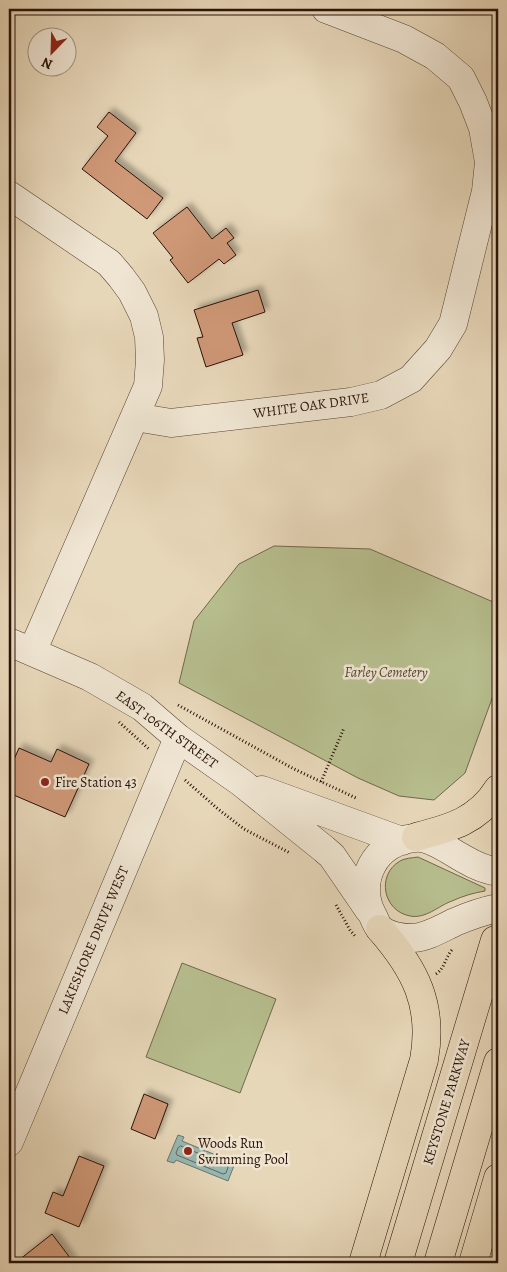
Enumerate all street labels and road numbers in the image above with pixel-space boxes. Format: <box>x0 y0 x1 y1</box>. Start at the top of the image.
street label: WHITE OAK DRIVE <box>251 388 370 423</box>
street label: EAST 106TH STREET <box>112 686 222 773</box>
street label: LAKESHORE DRIVE WEST <box>54 863 133 1017</box>
street label: KEYSTONE PARKWAY <box>418 1037 475 1167</box>

